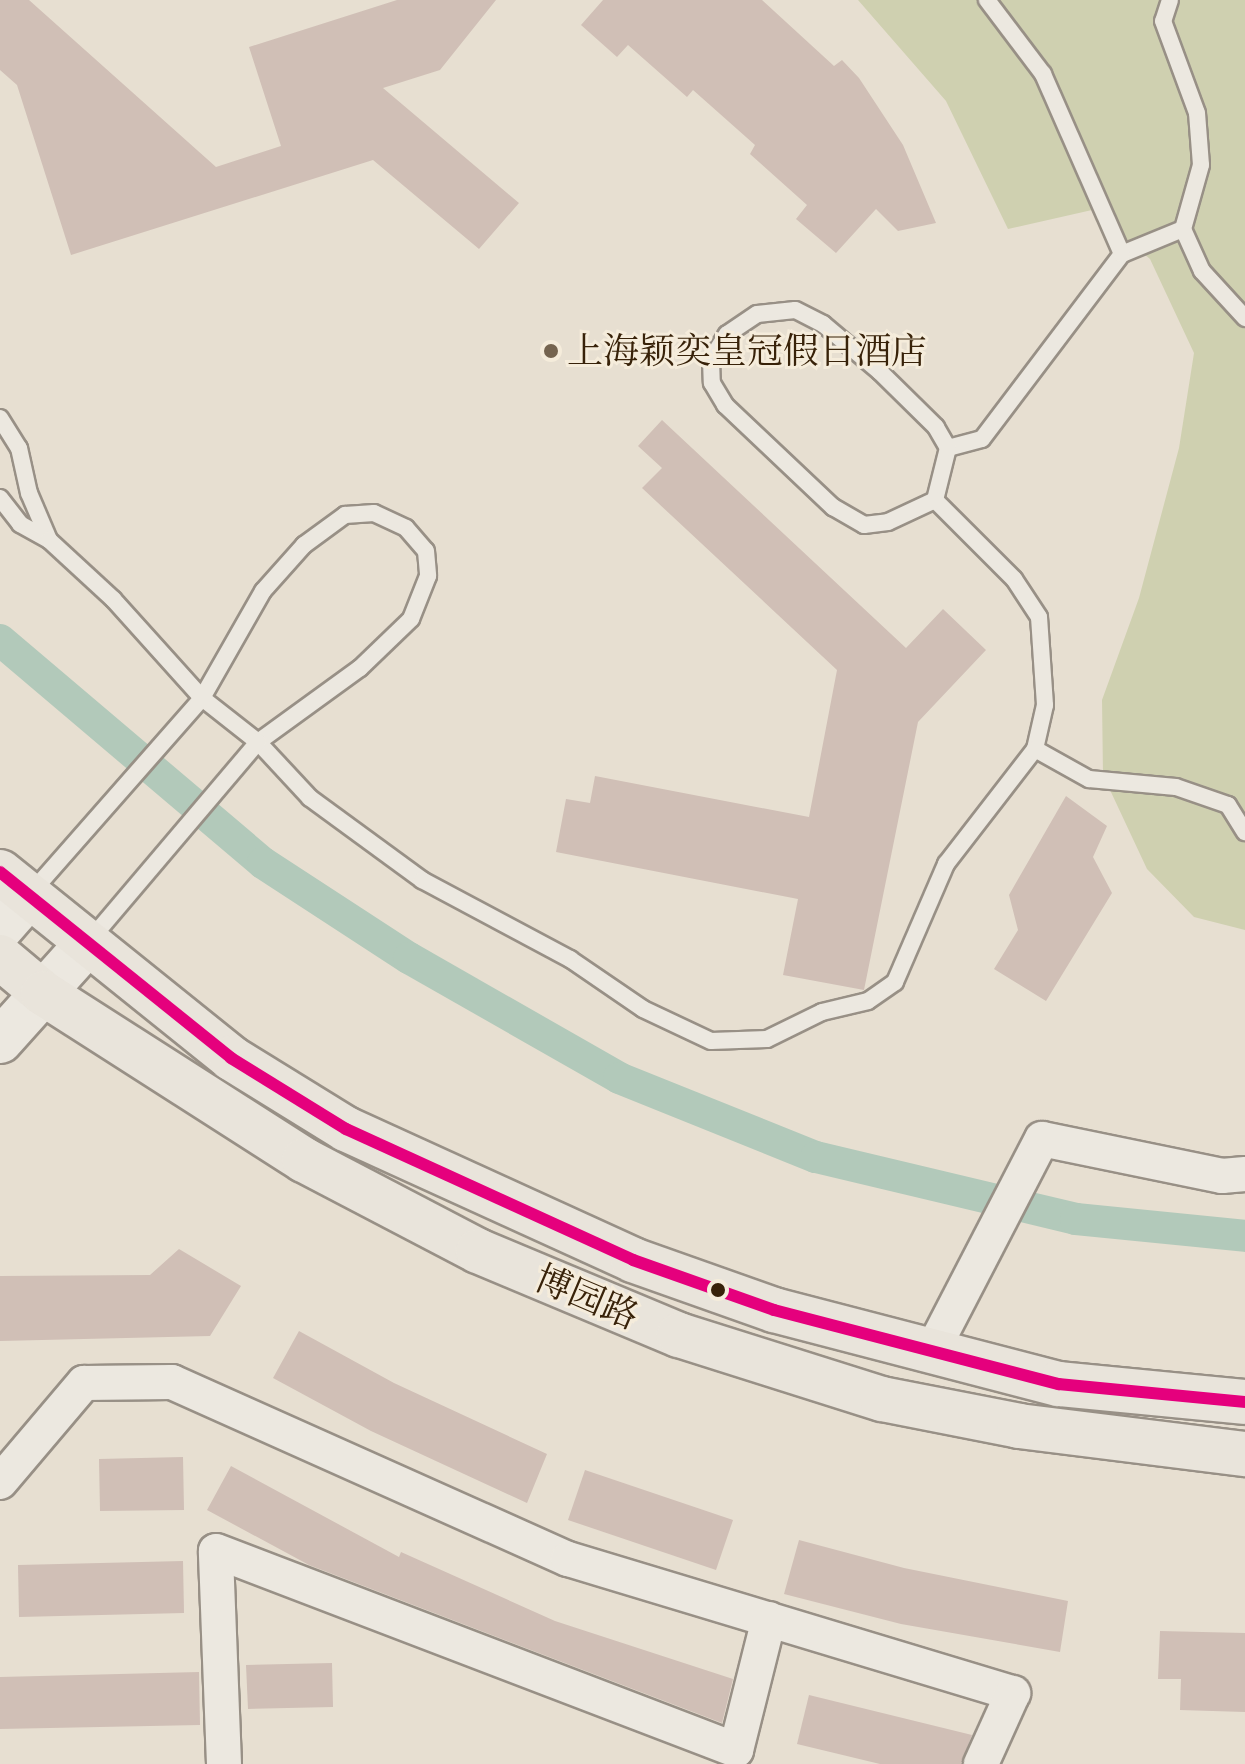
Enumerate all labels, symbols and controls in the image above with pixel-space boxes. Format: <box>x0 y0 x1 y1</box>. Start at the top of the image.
place label: 上海颖奕皇冠假日酒店 <box>567 329 927 373</box>
marker: 上海颖奕皇冠假日酒店 <box>542 342 560 360</box>
street label: 博园路 <box>529 1256 645 1338</box>
unlabelled marker <box>710 1282 726 1298</box>

